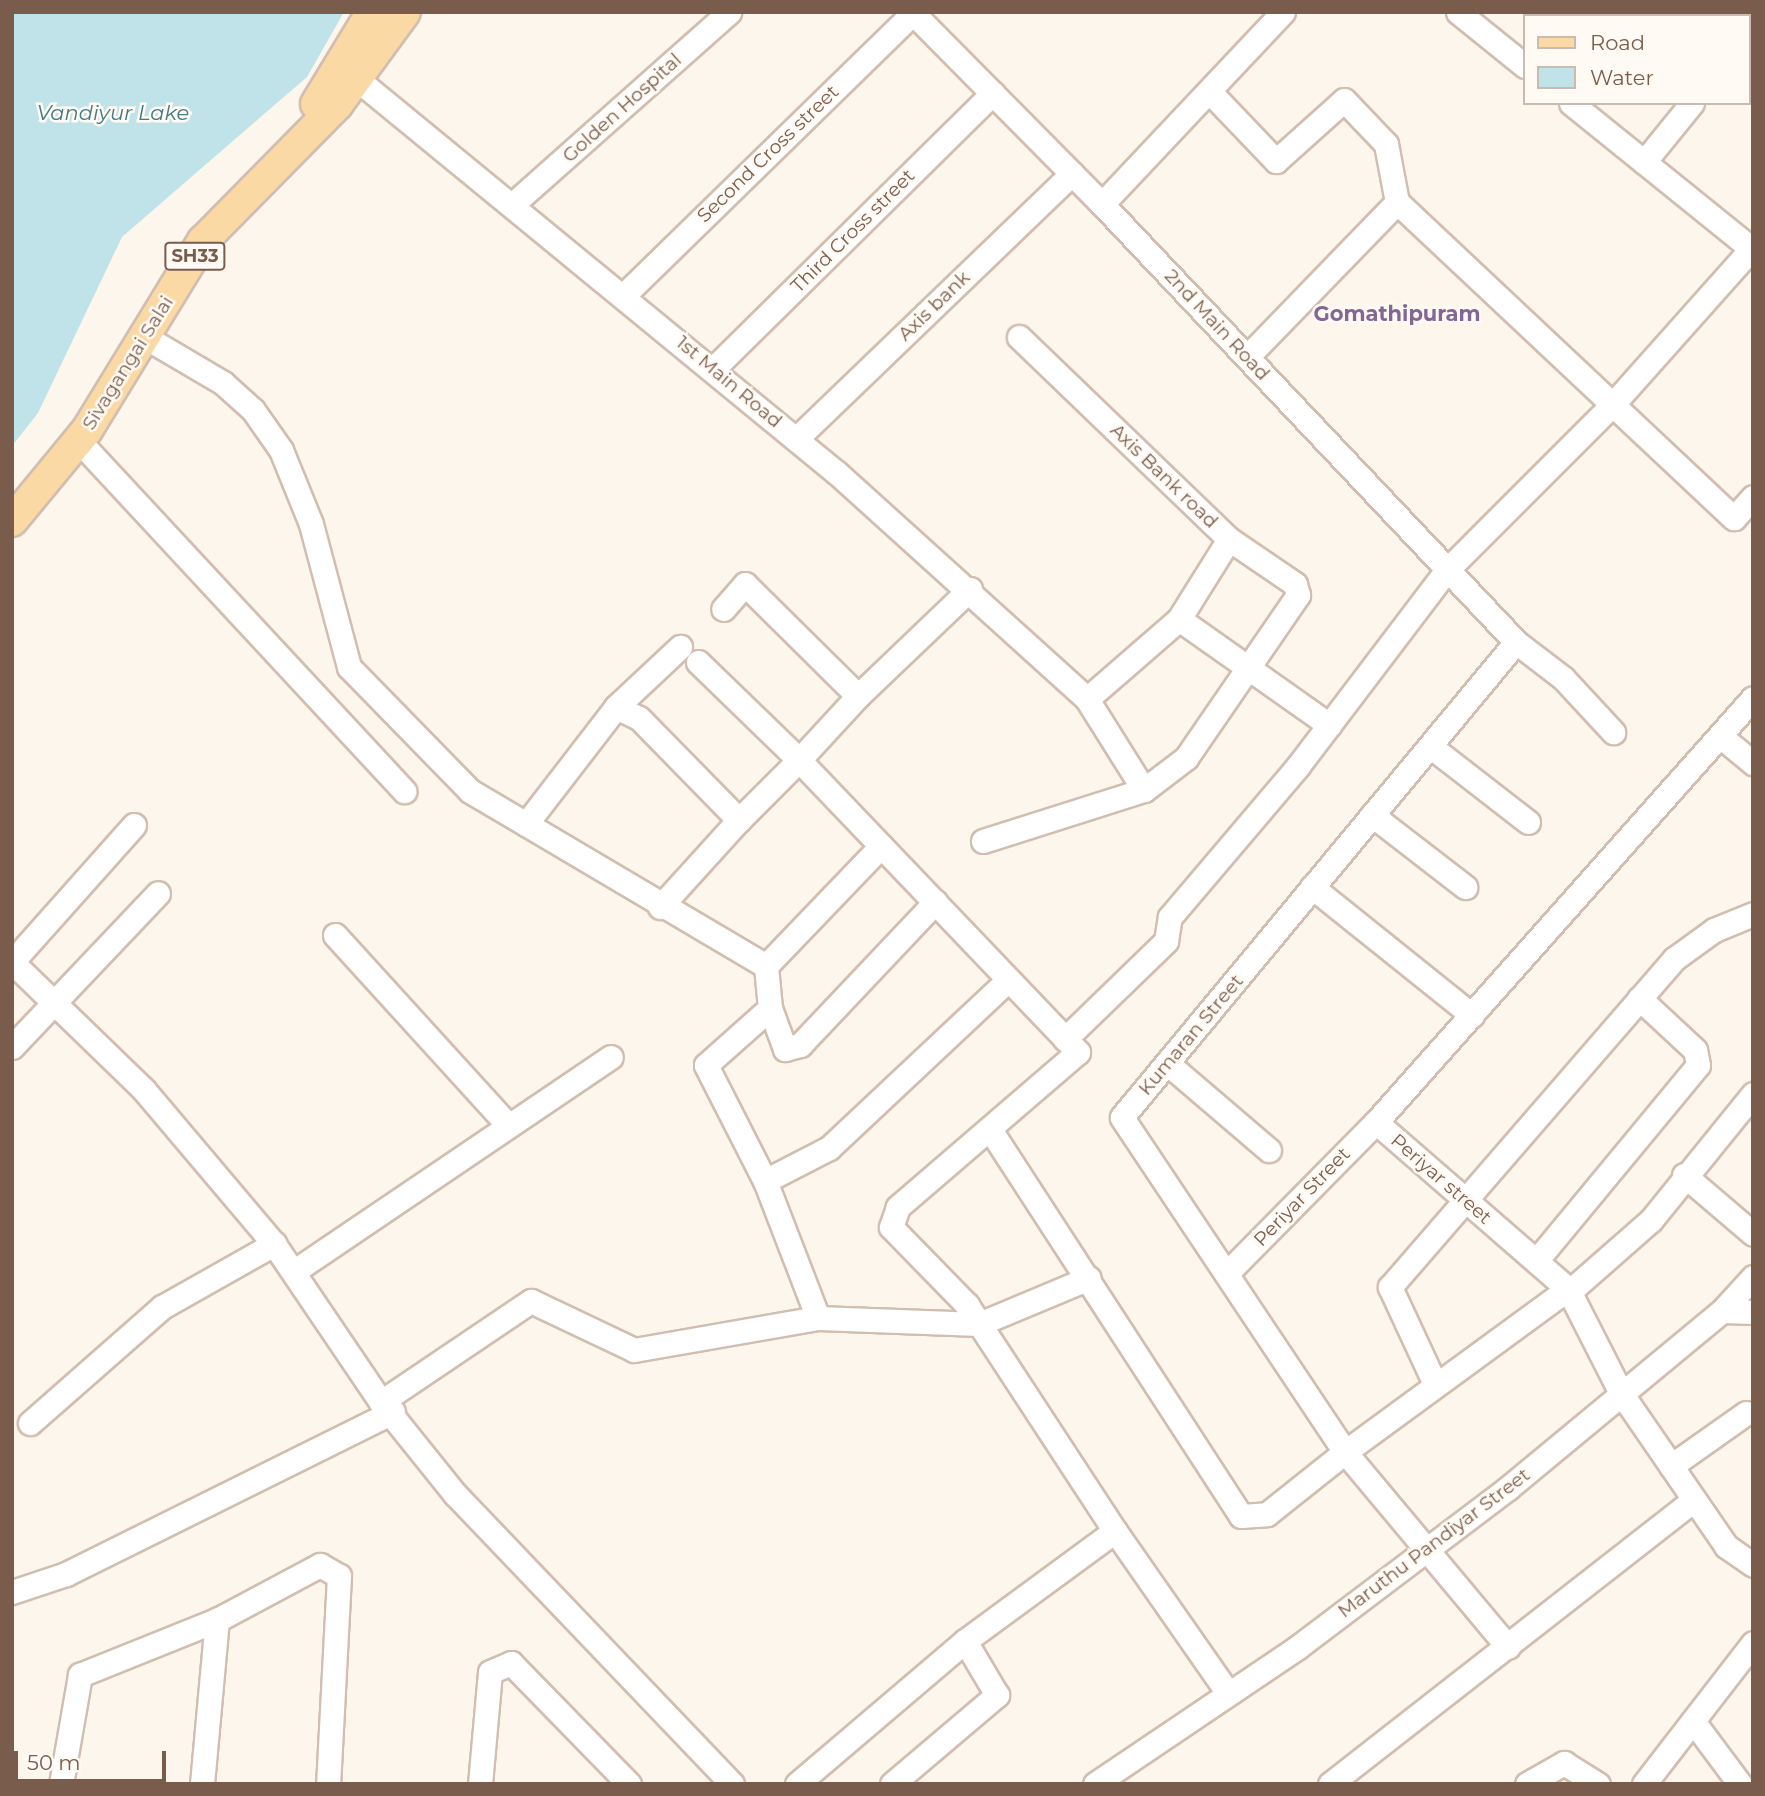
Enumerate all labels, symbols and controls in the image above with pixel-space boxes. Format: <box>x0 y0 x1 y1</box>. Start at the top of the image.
legend <box>1524 14 1751 105</box>
text: Road <box>1590 30 1645 55</box>
street label: Golden Hospital <box>558 49 686 167</box>
text: Water <box>1590 65 1654 90</box>
street label: Second Cross street <box>693 81 843 227</box>
water label: Vandiyur Lake <box>37 100 189 126</box>
street label: Third Cross street <box>786 164 920 298</box>
road number: SH33 <box>164 242 227 270</box>
street label: 2nd Main Road <box>1160 265 1274 385</box>
street label: Axis bank <box>893 266 975 346</box>
street label: Sivagangai Salai <box>78 292 178 434</box>
district label: Gomathipuram <box>1313 301 1481 327</box>
street label: 1st Main Road <box>672 331 786 433</box>
street label: Axis Bank road <box>1106 419 1222 533</box>
street label: Kumaran Street <box>1134 970 1248 1100</box>
street label: Periyar street <box>1386 1129 1496 1229</box>
street label: Periyar Street <box>1249 1143 1355 1251</box>
street label: Maruthu Pandiyar Street <box>1333 1463 1535 1623</box>
scale bar <box>18 1736 170 1780</box>
text: 50 m <box>27 1750 81 1775</box>

